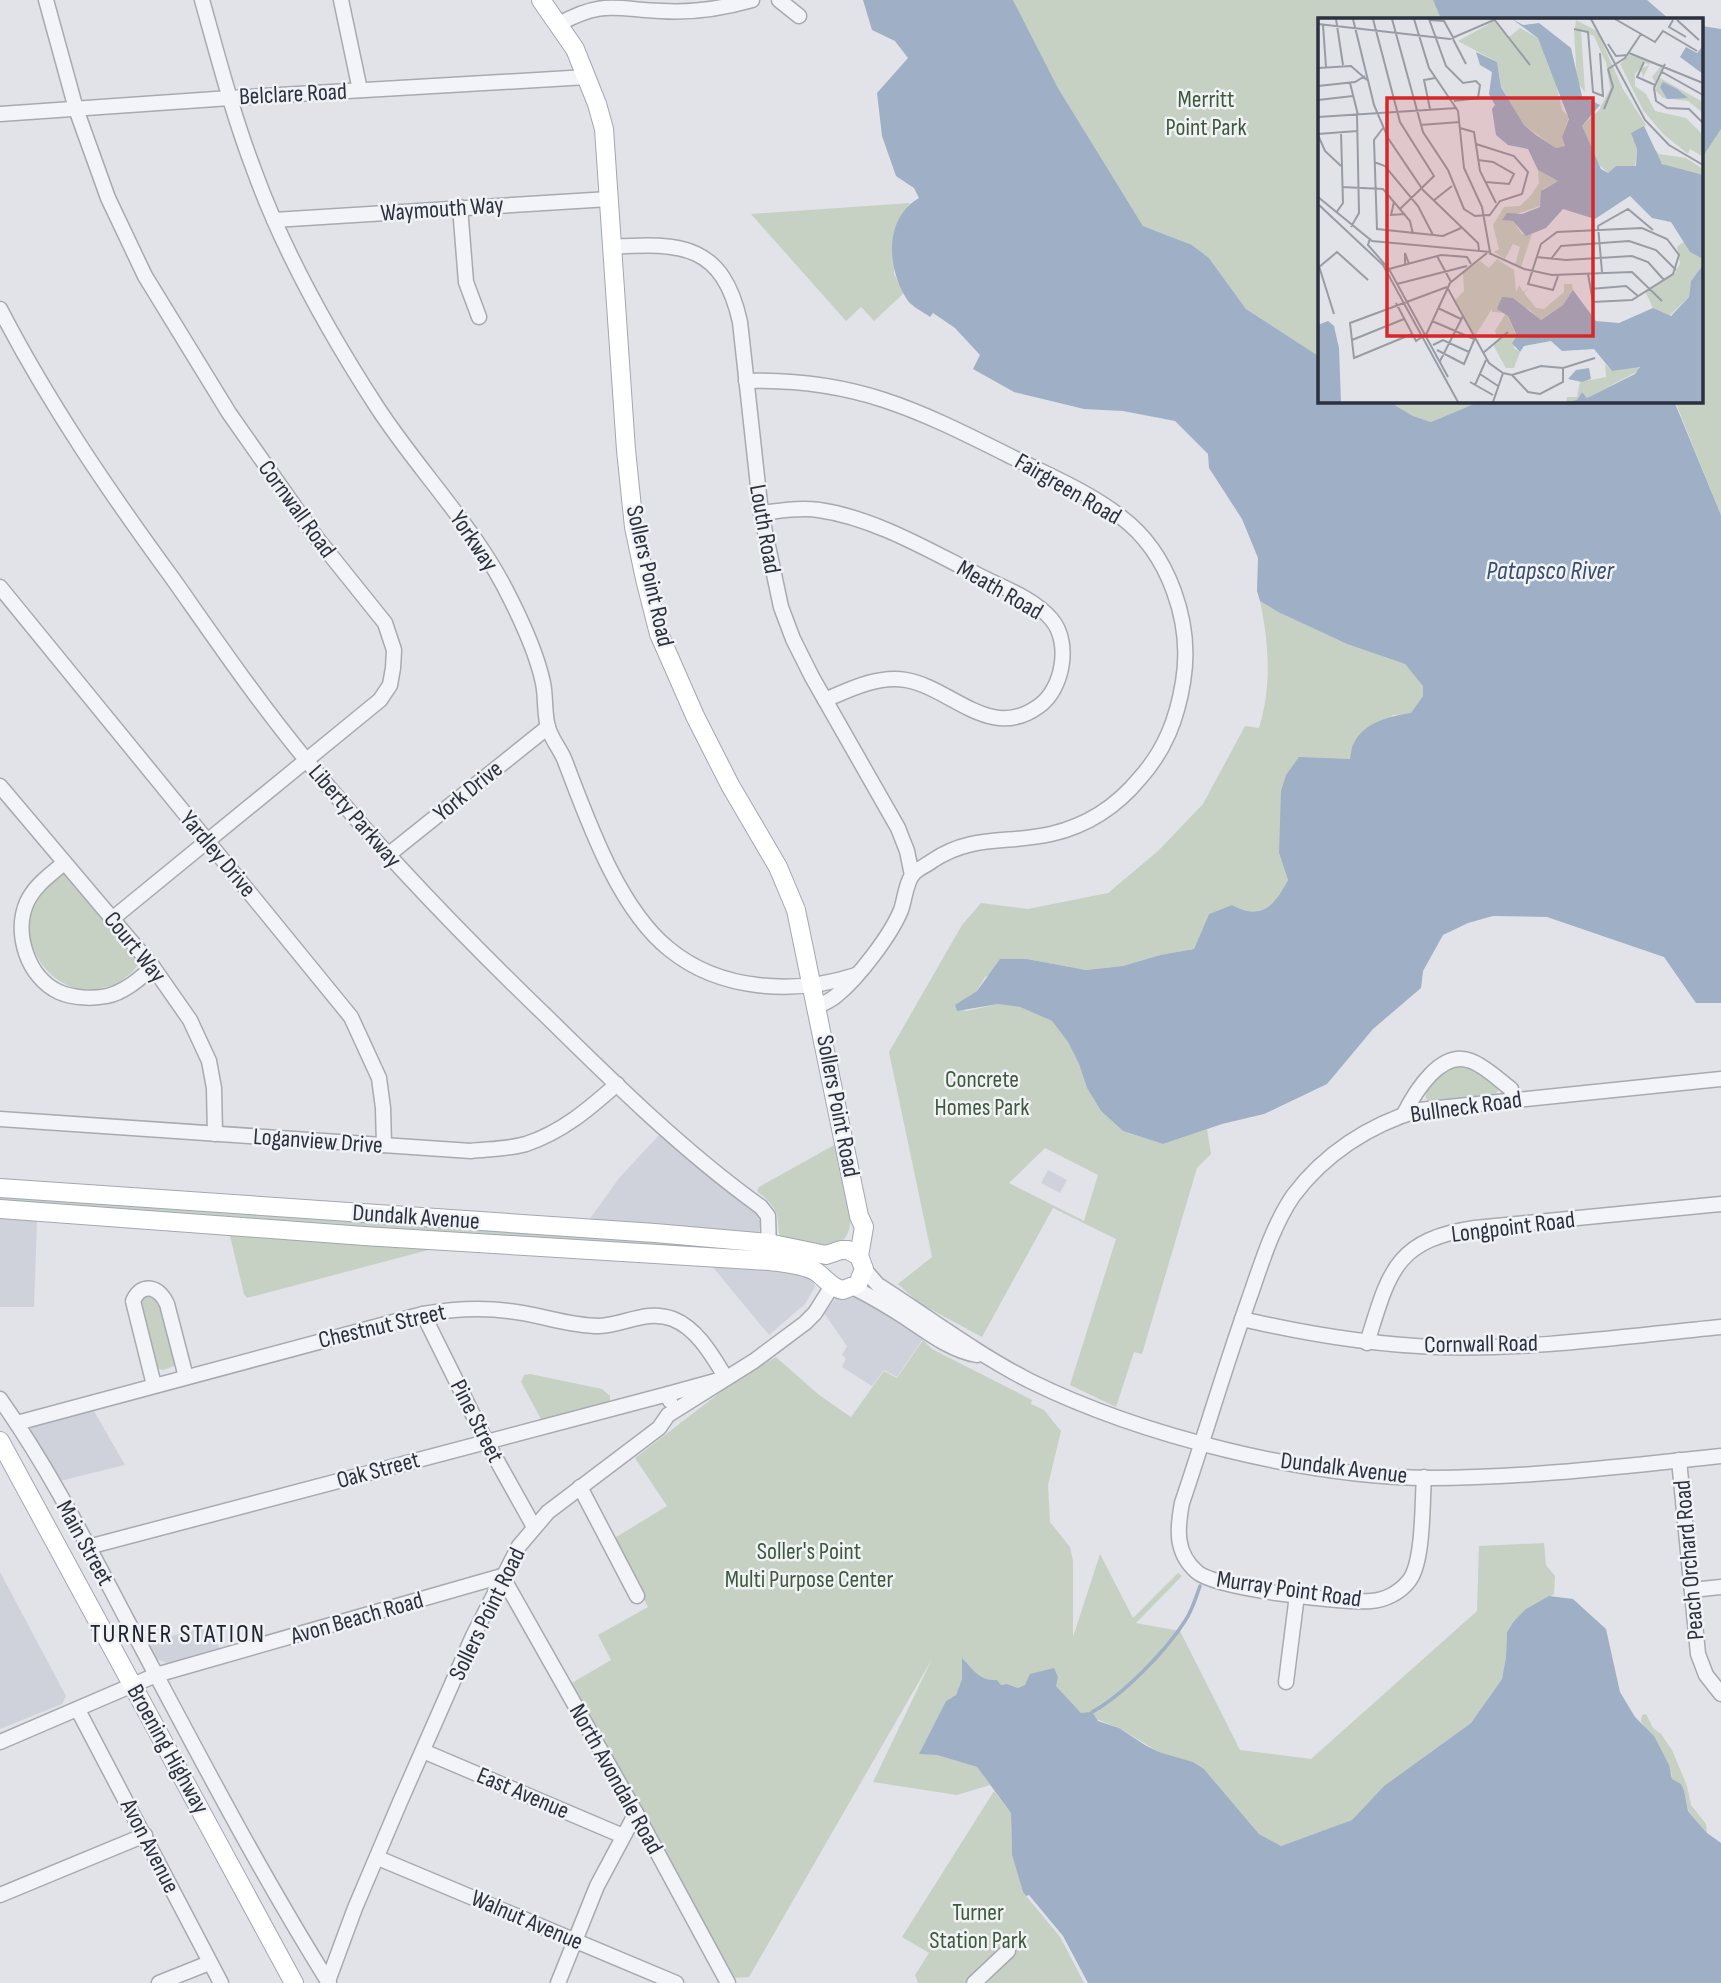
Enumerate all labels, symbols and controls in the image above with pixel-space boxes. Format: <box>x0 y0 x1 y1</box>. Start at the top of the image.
inset map <box>1318 18 1704 402</box>
street label: Belclare Road <box>238 77 348 111</box>
park label: Merritt Point Park <box>1165 85 1247 142</box>
street label: Waymouth Way <box>379 190 505 228</box>
street label: Fairgreen Road <box>1010 447 1126 531</box>
street label: Cornwall Road <box>252 454 342 564</box>
street label: Louth Road <box>743 482 787 576</box>
street label: Sollers Point Road <box>620 503 680 649</box>
street label: Yorkway <box>443 505 505 577</box>
street label: Meath Road <box>952 554 1048 626</box>
water label: Patapsco River <box>1486 556 1615 587</box>
street label: York Drive <box>428 754 508 828</box>
street label: Liberty Parkway <box>302 758 408 874</box>
street label: Yardley Drive <box>174 805 262 903</box>
street label: Court Way <box>98 906 172 988</box>
street label: Sollers Point Road <box>810 1033 866 1179</box>
park label: Concrete Homes Park <box>935 1065 1029 1122</box>
street label: Bullneck Road <box>1408 1085 1524 1129</box>
street label: Loganview Drive <box>252 1122 384 1160</box>
street label: Dundalk Avenue <box>351 1198 481 1236</box>
street label: Longpoint Road <box>1450 1205 1576 1249</box>
street label: Chestnut Street <box>316 1297 448 1355</box>
street label: Cornwall Road <box>1424 1329 1538 1359</box>
street label: Pine Street <box>444 1375 510 1467</box>
street label: Oak Street <box>333 1445 423 1495</box>
street label: Dundalk Avenue <box>1279 1446 1409 1490</box>
street label: Peach Orchard Road <box>1668 1479 1710 1641</box>
street label: Main Street <box>50 1495 120 1591</box>
park label: Soller's Point Multi Purpose Center <box>725 1537 893 1594</box>
street label: Sollers Point Road <box>442 1543 532 1685</box>
street label: Murray Point Road <box>1215 1564 1363 1614</box>
street label: Avon Beach Road <box>286 1585 427 1651</box>
district label: TURNER STATION <box>90 1619 266 1650</box>
street label: Broening Highway <box>121 1679 215 1819</box>
street label: North Avondale Road <box>563 1699 669 1859</box>
street label: East Avenue <box>473 1761 573 1825</box>
street label: Avon Avenue <box>114 1793 186 1898</box>
street label: Walnut Avenue <box>467 1883 587 1957</box>
park label: Turner Station Park <box>929 1898 1027 1955</box>

